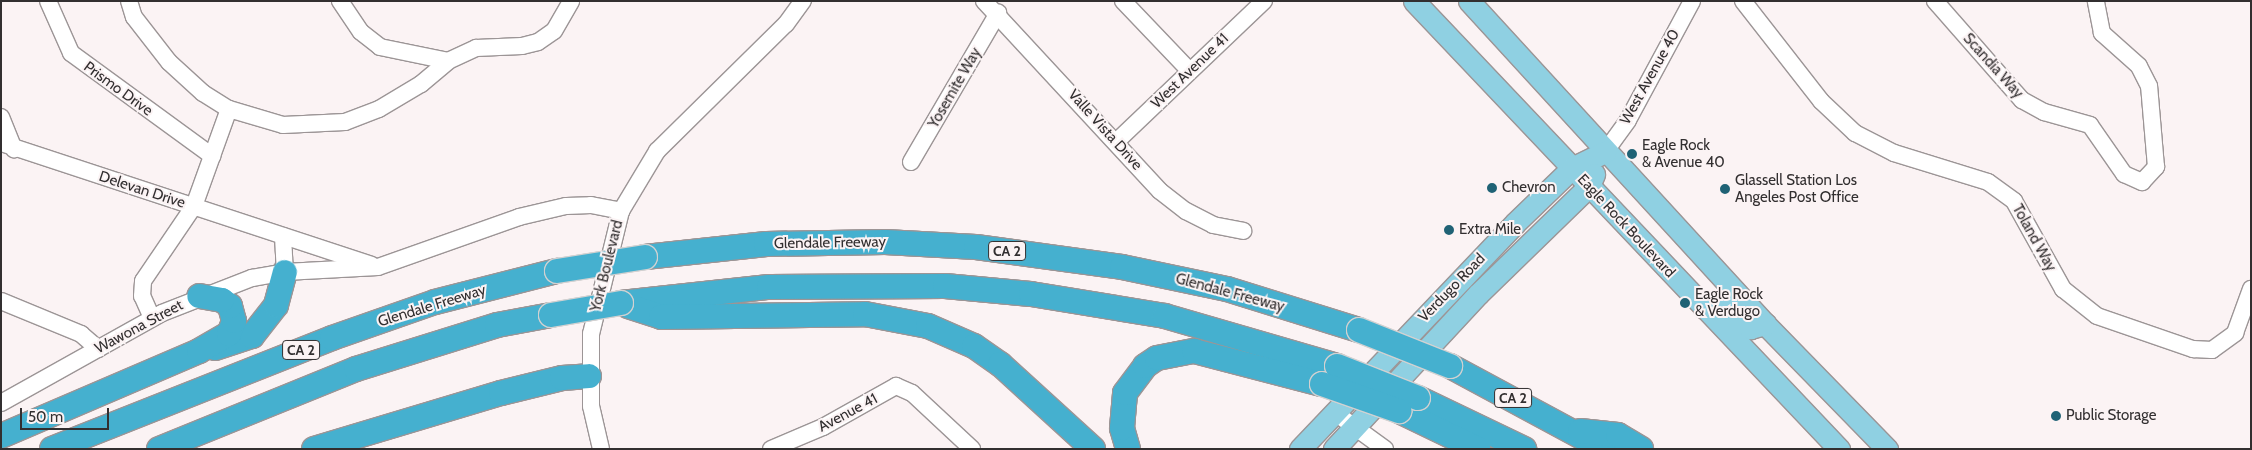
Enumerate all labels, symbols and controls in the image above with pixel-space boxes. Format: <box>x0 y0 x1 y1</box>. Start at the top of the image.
street label: West Avenue 40 <box>1616 26 1684 128</box>
street label: West Avenue 41 <box>1148 30 1232 112</box>
street label: Scandia Way <box>1959 30 2027 102</box>
street label: Yosemite Way <box>925 45 985 131</box>
street label: Prismo Drive <box>80 58 156 120</box>
street label: Valle Vista Drive <box>1064 86 1146 174</box>
place label: Eagle Rock & Avenue 40 <box>1642 136 1725 171</box>
marker: Eagle Rock & Avenue 40 <box>1626 148 1638 160</box>
street label: Delevan Drive <box>97 168 187 212</box>
street label: Eagle Rock Boulevard <box>1573 171 1679 281</box>
place label: Glassell Station Los Angeles Post Office <box>1735 171 1859 206</box>
place label: Chevron <box>1502 179 1556 197</box>
marker: Chevron <box>1486 182 1498 194</box>
marker: Glassell Station Los Angeles Post Office <box>1719 183 1731 195</box>
street label: Toland Way <box>2008 201 2060 275</box>
street label: York Boulevard <box>587 218 627 314</box>
place label: Extra Mile <box>1459 221 1521 239</box>
marker: Extra Mile <box>1443 224 1455 236</box>
street label: Glendale Freeway <box>774 233 886 253</box>
road number: CA 2 <box>987 240 1027 262</box>
street label: Verdugo Road <box>1415 250 1489 326</box>
street label: Glendale Freeway <box>1174 270 1286 316</box>
street label: Glendale Freeway <box>376 281 488 331</box>
place label: Eagle Rock & Verdugo <box>1695 285 1763 320</box>
street label: Wawona Street <box>92 296 186 358</box>
marker: Eagle Rock & Verdugo <box>1679 297 1691 309</box>
road number: CA 2 <box>281 338 321 362</box>
road number: CA 2 <box>1493 386 1533 409</box>
street label: Avenue 41 <box>815 390 881 436</box>
scale bar <box>22 398 111 430</box>
place label: Public Storage <box>2066 407 2156 425</box>
text: 50 m <box>28 408 63 426</box>
marker: Public Storage <box>2050 410 2062 422</box>

